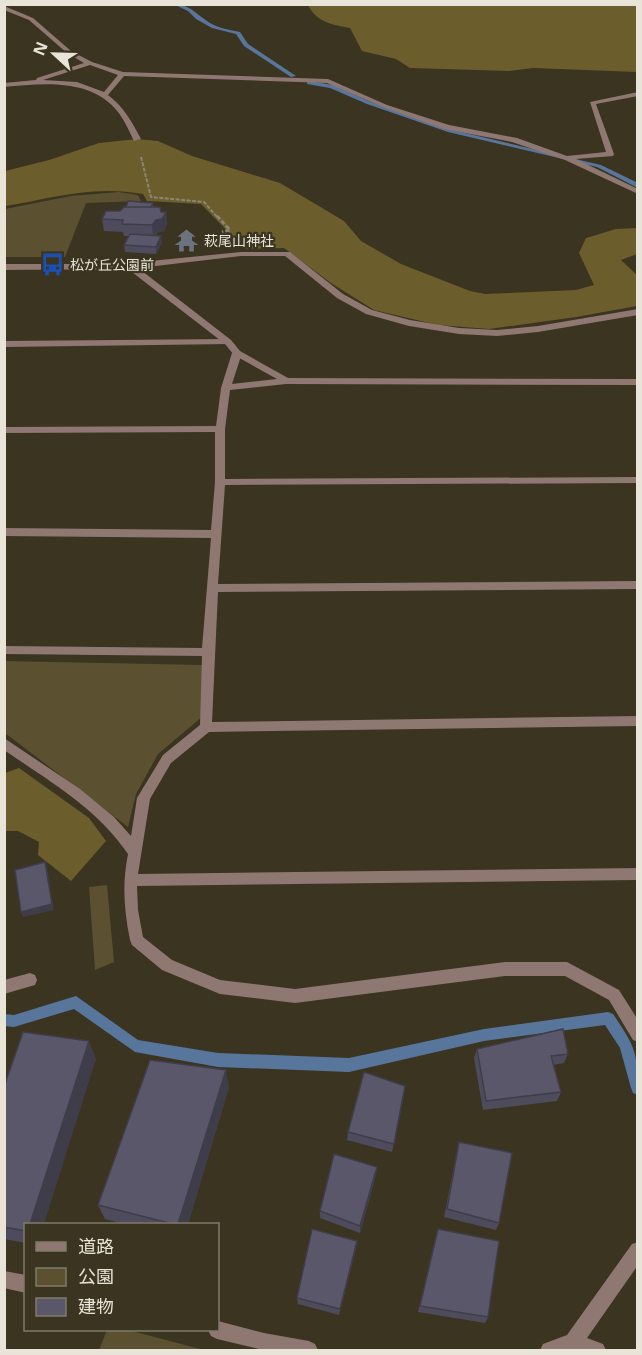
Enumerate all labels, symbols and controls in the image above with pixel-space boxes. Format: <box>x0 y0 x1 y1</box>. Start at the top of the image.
north arrow <box>24 24 84 84</box>
text: N <box>27 38 53 59</box>
temple icon: 萩尾山神社 <box>173 227 199 253</box>
place label: 萩尾山神社 <box>204 231 274 250</box>
bus stop icon: 松が丘公園前 <box>39 251 65 277</box>
place label: 松が丘公園前 <box>70 255 154 274</box>
legend <box>24 1223 219 1331</box>
text: 道路 <box>78 1234 114 1258</box>
text: 公園 <box>78 1264 114 1288</box>
text: 建物 <box>78 1294 114 1318</box>

